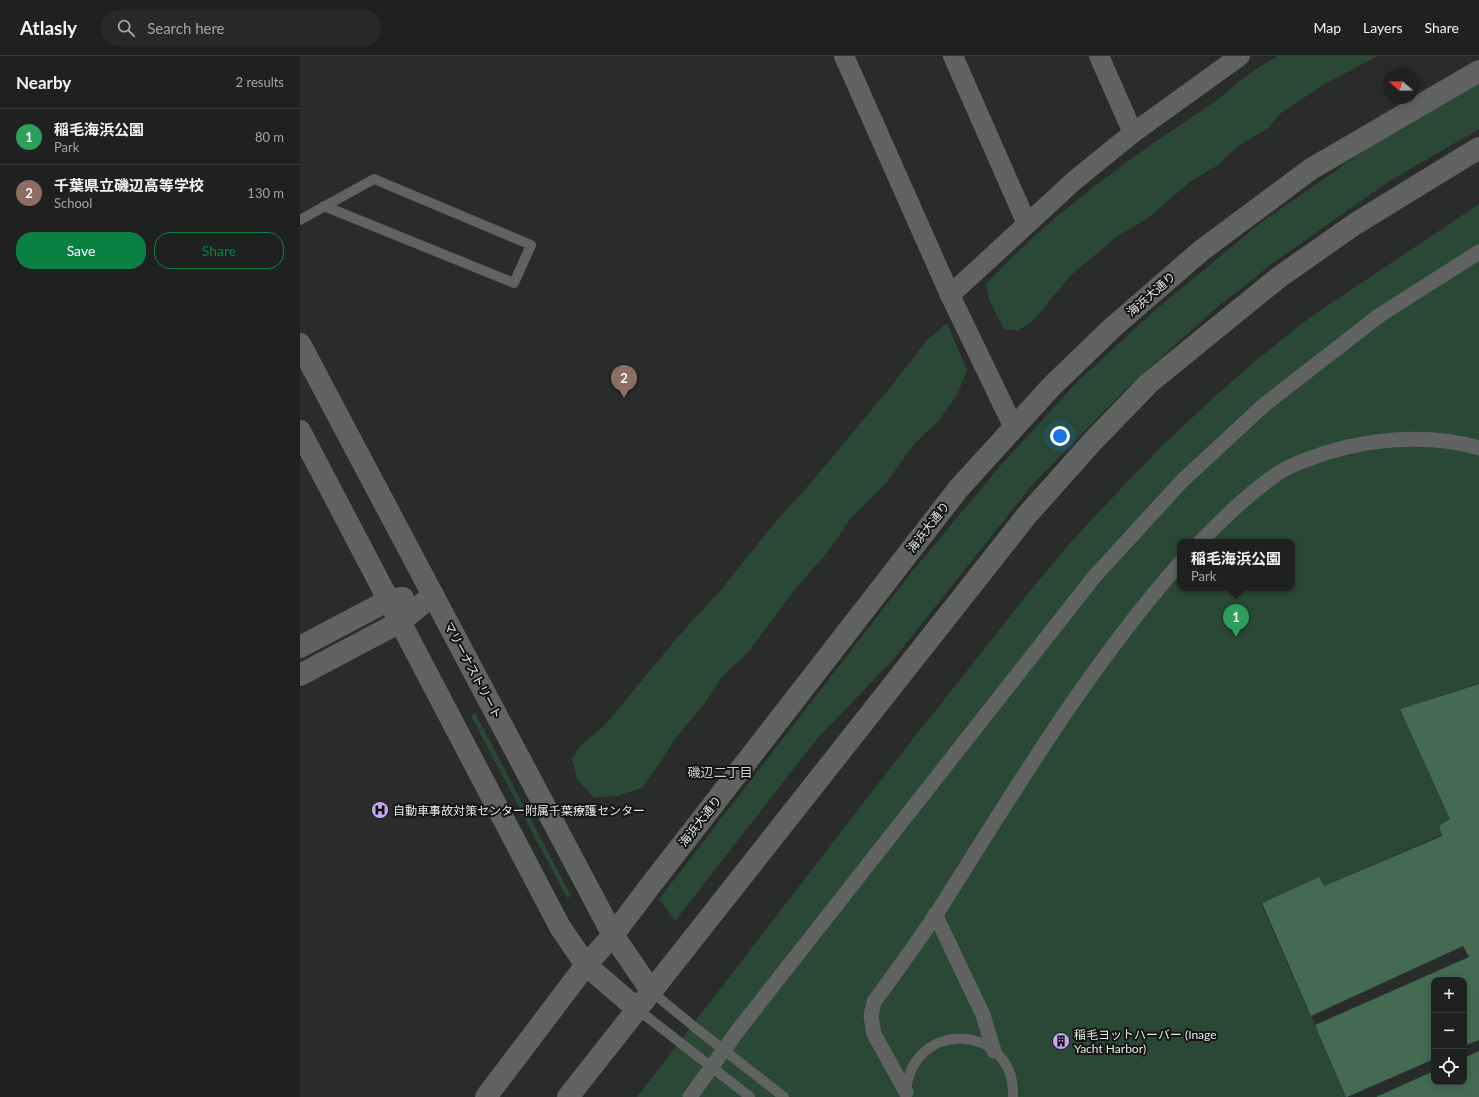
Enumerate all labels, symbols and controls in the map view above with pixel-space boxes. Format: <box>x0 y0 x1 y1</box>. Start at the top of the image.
search box <box>101 10 381 46</box>
text: Atlasly <box>20 16 77 39</box>
icon: search <box>115 17 137 39</box>
text: Search here <box>147 19 225 37</box>
text: Map <box>1313 19 1341 36</box>
text: Layers <box>1363 19 1403 36</box>
text: Share <box>1425 19 1459 36</box>
north arrow <box>1383 68 1419 104</box>
text: Nearby <box>16 72 71 93</box>
text: 2 results <box>236 74 284 90</box>
text: 稲毛海浜公園 <box>54 120 144 138</box>
text: 1 <box>25 129 33 145</box>
text: 80 m <box>255 129 284 145</box>
text: Park <box>54 139 79 155</box>
text: 千葉県立磯辺高等学校 <box>54 176 204 194</box>
text: 2 <box>25 185 33 201</box>
text: 130 m <box>247 185 284 201</box>
text: School <box>54 195 92 211</box>
button: Save <box>16 232 146 269</box>
button: Share <box>154 232 284 269</box>
street label: 海浜大通り <box>1123 269 1179 319</box>
pin: 2 <box>611 365 637 398</box>
your location <box>1050 426 1070 446</box>
street label: 海浜大通り <box>904 499 952 555</box>
popup <box>1177 539 1295 591</box>
text: 稲毛海浜公園 <box>1191 549 1281 567</box>
text: Park <box>1191 568 1216 584</box>
pin: 1 <box>1223 604 1249 637</box>
street label: マリーナストリート <box>441 619 505 721</box>
district label: 磯辺二丁目 <box>687 764 753 780</box>
street label: 海浜大通り <box>676 793 724 849</box>
hospital icon: 自動車事故対策センター附属千葉療護センター <box>370 800 390 820</box>
place label: 自動車事故対策センター附属千葉療護センター <box>393 803 645 818</box>
map controls <box>1431 977 1467 1085</box>
button: + <box>1431 977 1467 1013</box>
button: − <box>1431 1013 1467 1049</box>
place label: 稲毛ヨットハーバー (Inage Yacht Harbor) <box>1074 1027 1217 1056</box>
building icon: 稲毛ヨットハーバー (Inage Yacht Harbor) <box>1051 1031 1071 1051</box>
button: locate <box>1431 1049 1467 1085</box>

